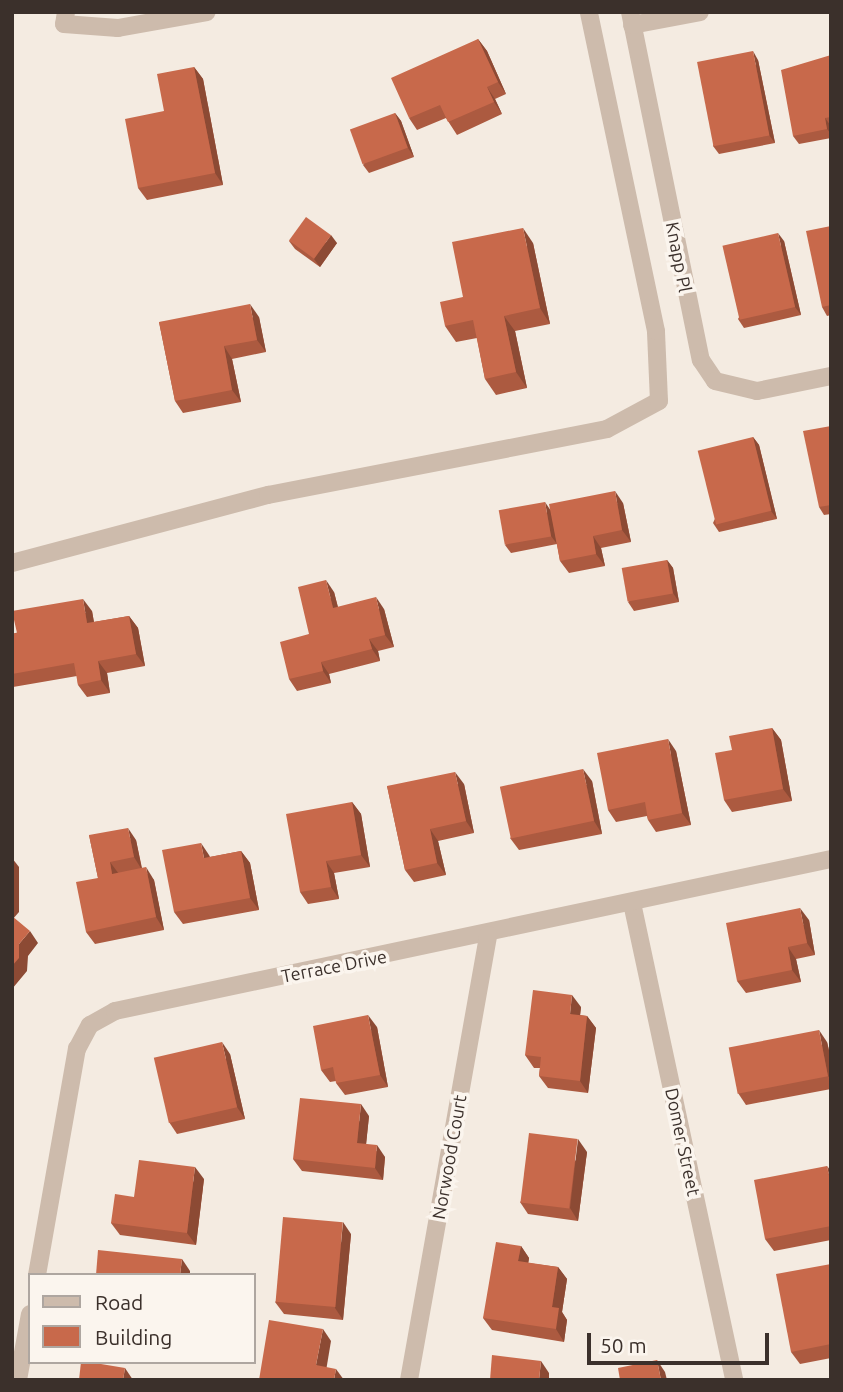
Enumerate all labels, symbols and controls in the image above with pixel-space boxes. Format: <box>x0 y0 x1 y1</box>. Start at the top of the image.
street label: Knapp Pl <box>662 220 696 294</box>
street label: Terrace Drive <box>279 945 389 987</box>
street label: Domer Street <box>661 1086 705 1198</box>
street label: Norwood Court <box>427 1093 471 1221</box>
legend <box>28 1273 256 1364</box>
text: Road <box>95 1290 143 1314</box>
scale bar <box>591 1318 773 1362</box>
text: Building <box>95 1325 172 1349</box>
text: 50 m <box>600 1333 647 1357</box>

